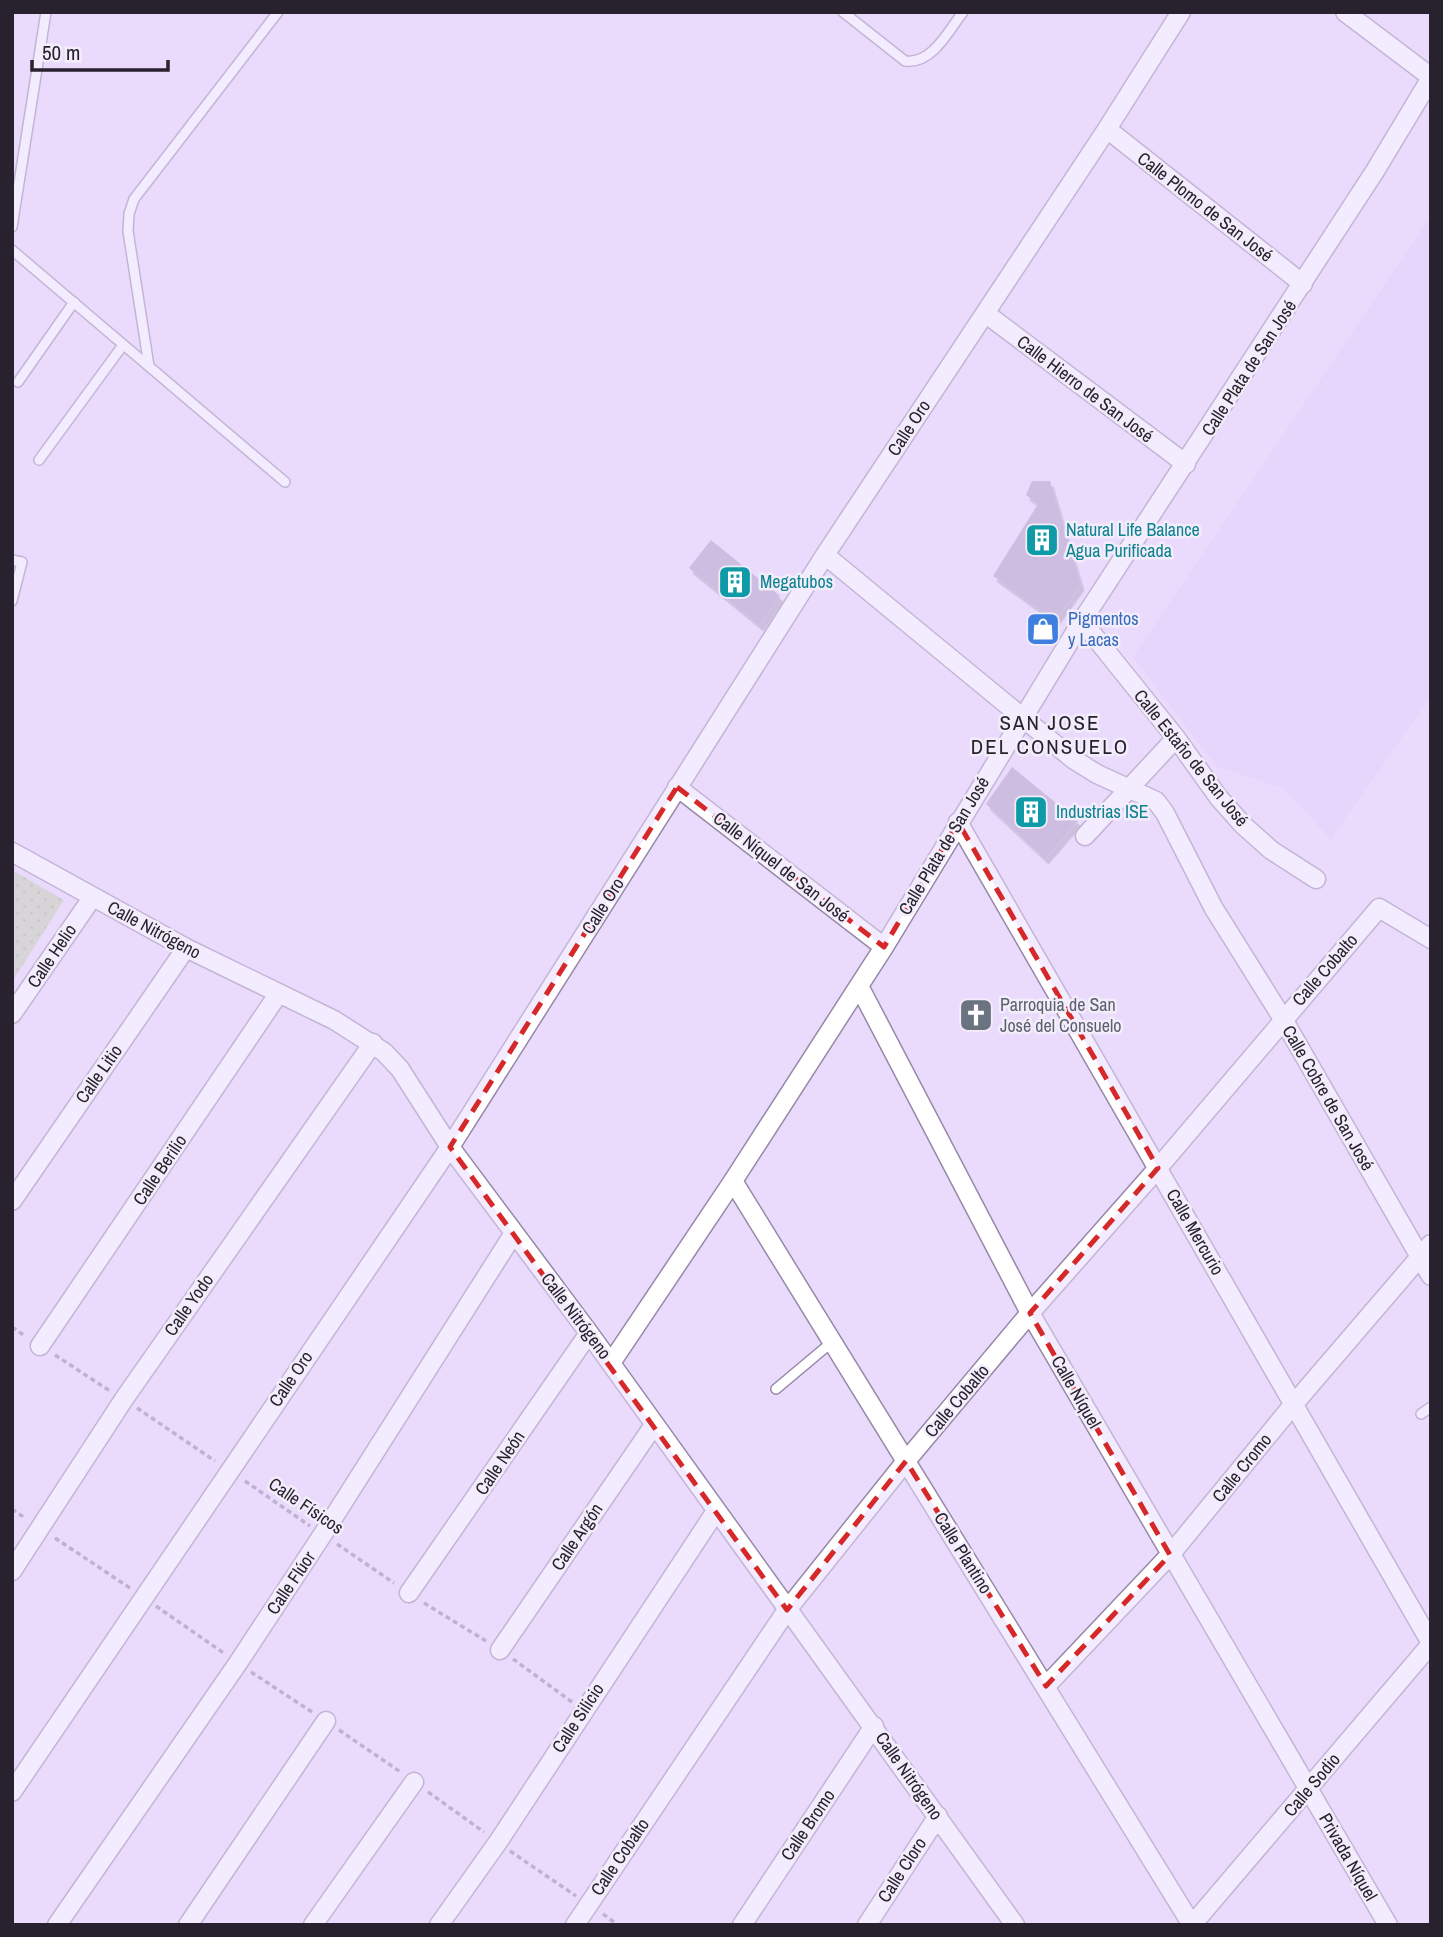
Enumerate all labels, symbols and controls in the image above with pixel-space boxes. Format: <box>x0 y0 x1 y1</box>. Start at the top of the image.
scale bar <box>32 28 168 72</box>
text: 50 m <box>42 38 80 67</box>
street label: Calle Plomo de San José <box>1132 146 1278 267</box>
street label: Calle Plata de San José <box>1195 295 1302 441</box>
street label: Calle Hierro de San José <box>1012 329 1159 448</box>
street label: Calle Oro <box>881 395 936 461</box>
place label: Natural Life Balance Agua Purificada <box>1065 517 1200 563</box>
building icon: Natural Life Balance Agua Purificada <box>1023 521 1061 559</box>
building icon: Megatubos <box>716 563 754 601</box>
place label: Megatubos <box>760 569 833 594</box>
place label: Pigmentos y Lacas <box>1068 606 1139 652</box>
shop icon: Pigmentos y Lacas <box>1024 610 1062 648</box>
street label: Calle Estaño de San José <box>1128 684 1255 832</box>
district label: SAN JOSE DEL CONSUELO <box>971 708 1129 761</box>
street label: Calle Plata de San José <box>892 772 995 920</box>
building icon: Industrias ISE <box>1012 793 1050 831</box>
place label: Industrias ISE <box>1056 799 1149 824</box>
street label: Calle Níquel de San José <box>708 805 855 928</box>
street label: Calle Oro <box>575 873 630 939</box>
street label: Calle Nitrógeno <box>103 894 205 965</box>
street label: Calle Helio <box>21 919 82 993</box>
street label: Calle Cobalto <box>1286 928 1363 1011</box>
place label: Parroquia de San José del Consuelo <box>1000 992 1121 1038</box>
church icon: Parroquia de San José del Consuelo <box>957 996 995 1034</box>
street label: Calle Cobre de San José <box>1277 1020 1380 1175</box>
street label: Calle Litio <box>69 1039 128 1108</box>
street label: Calle Berilio <box>127 1129 192 1210</box>
street label: Calle Mercurio <box>1161 1184 1230 1280</box>
street label: Calle Nitrógeno <box>536 1267 617 1364</box>
street label: Calle Yodo <box>158 1269 219 1341</box>
street label: Calle Oro <box>263 1346 318 1412</box>
street label: Calle Níquel <box>1046 1351 1107 1433</box>
street label: Calle Cobalto <box>919 1359 995 1443</box>
street label: Calle Neón <box>469 1425 530 1500</box>
street label: Calle Cromo <box>1206 1428 1277 1507</box>
street label: Calle Físicos <box>264 1471 349 1540</box>
street label: Calle Argón <box>545 1498 608 1575</box>
street label: Calle Plantino <box>928 1507 998 1598</box>
street label: Calle Flúor <box>260 1546 321 1619</box>
street label: Calle Silicio <box>546 1678 610 1758</box>
street label: Calle Nitrógeno <box>870 1727 949 1825</box>
street label: Calle Sodio <box>1278 1747 1346 1822</box>
street label: Calle Bromo <box>775 1784 841 1865</box>
street label: Privada Níquel <box>1313 1808 1384 1905</box>
street label: Calle Cobalto <box>584 1813 655 1900</box>
street label: Calle Cloro <box>871 1832 932 1907</box>

